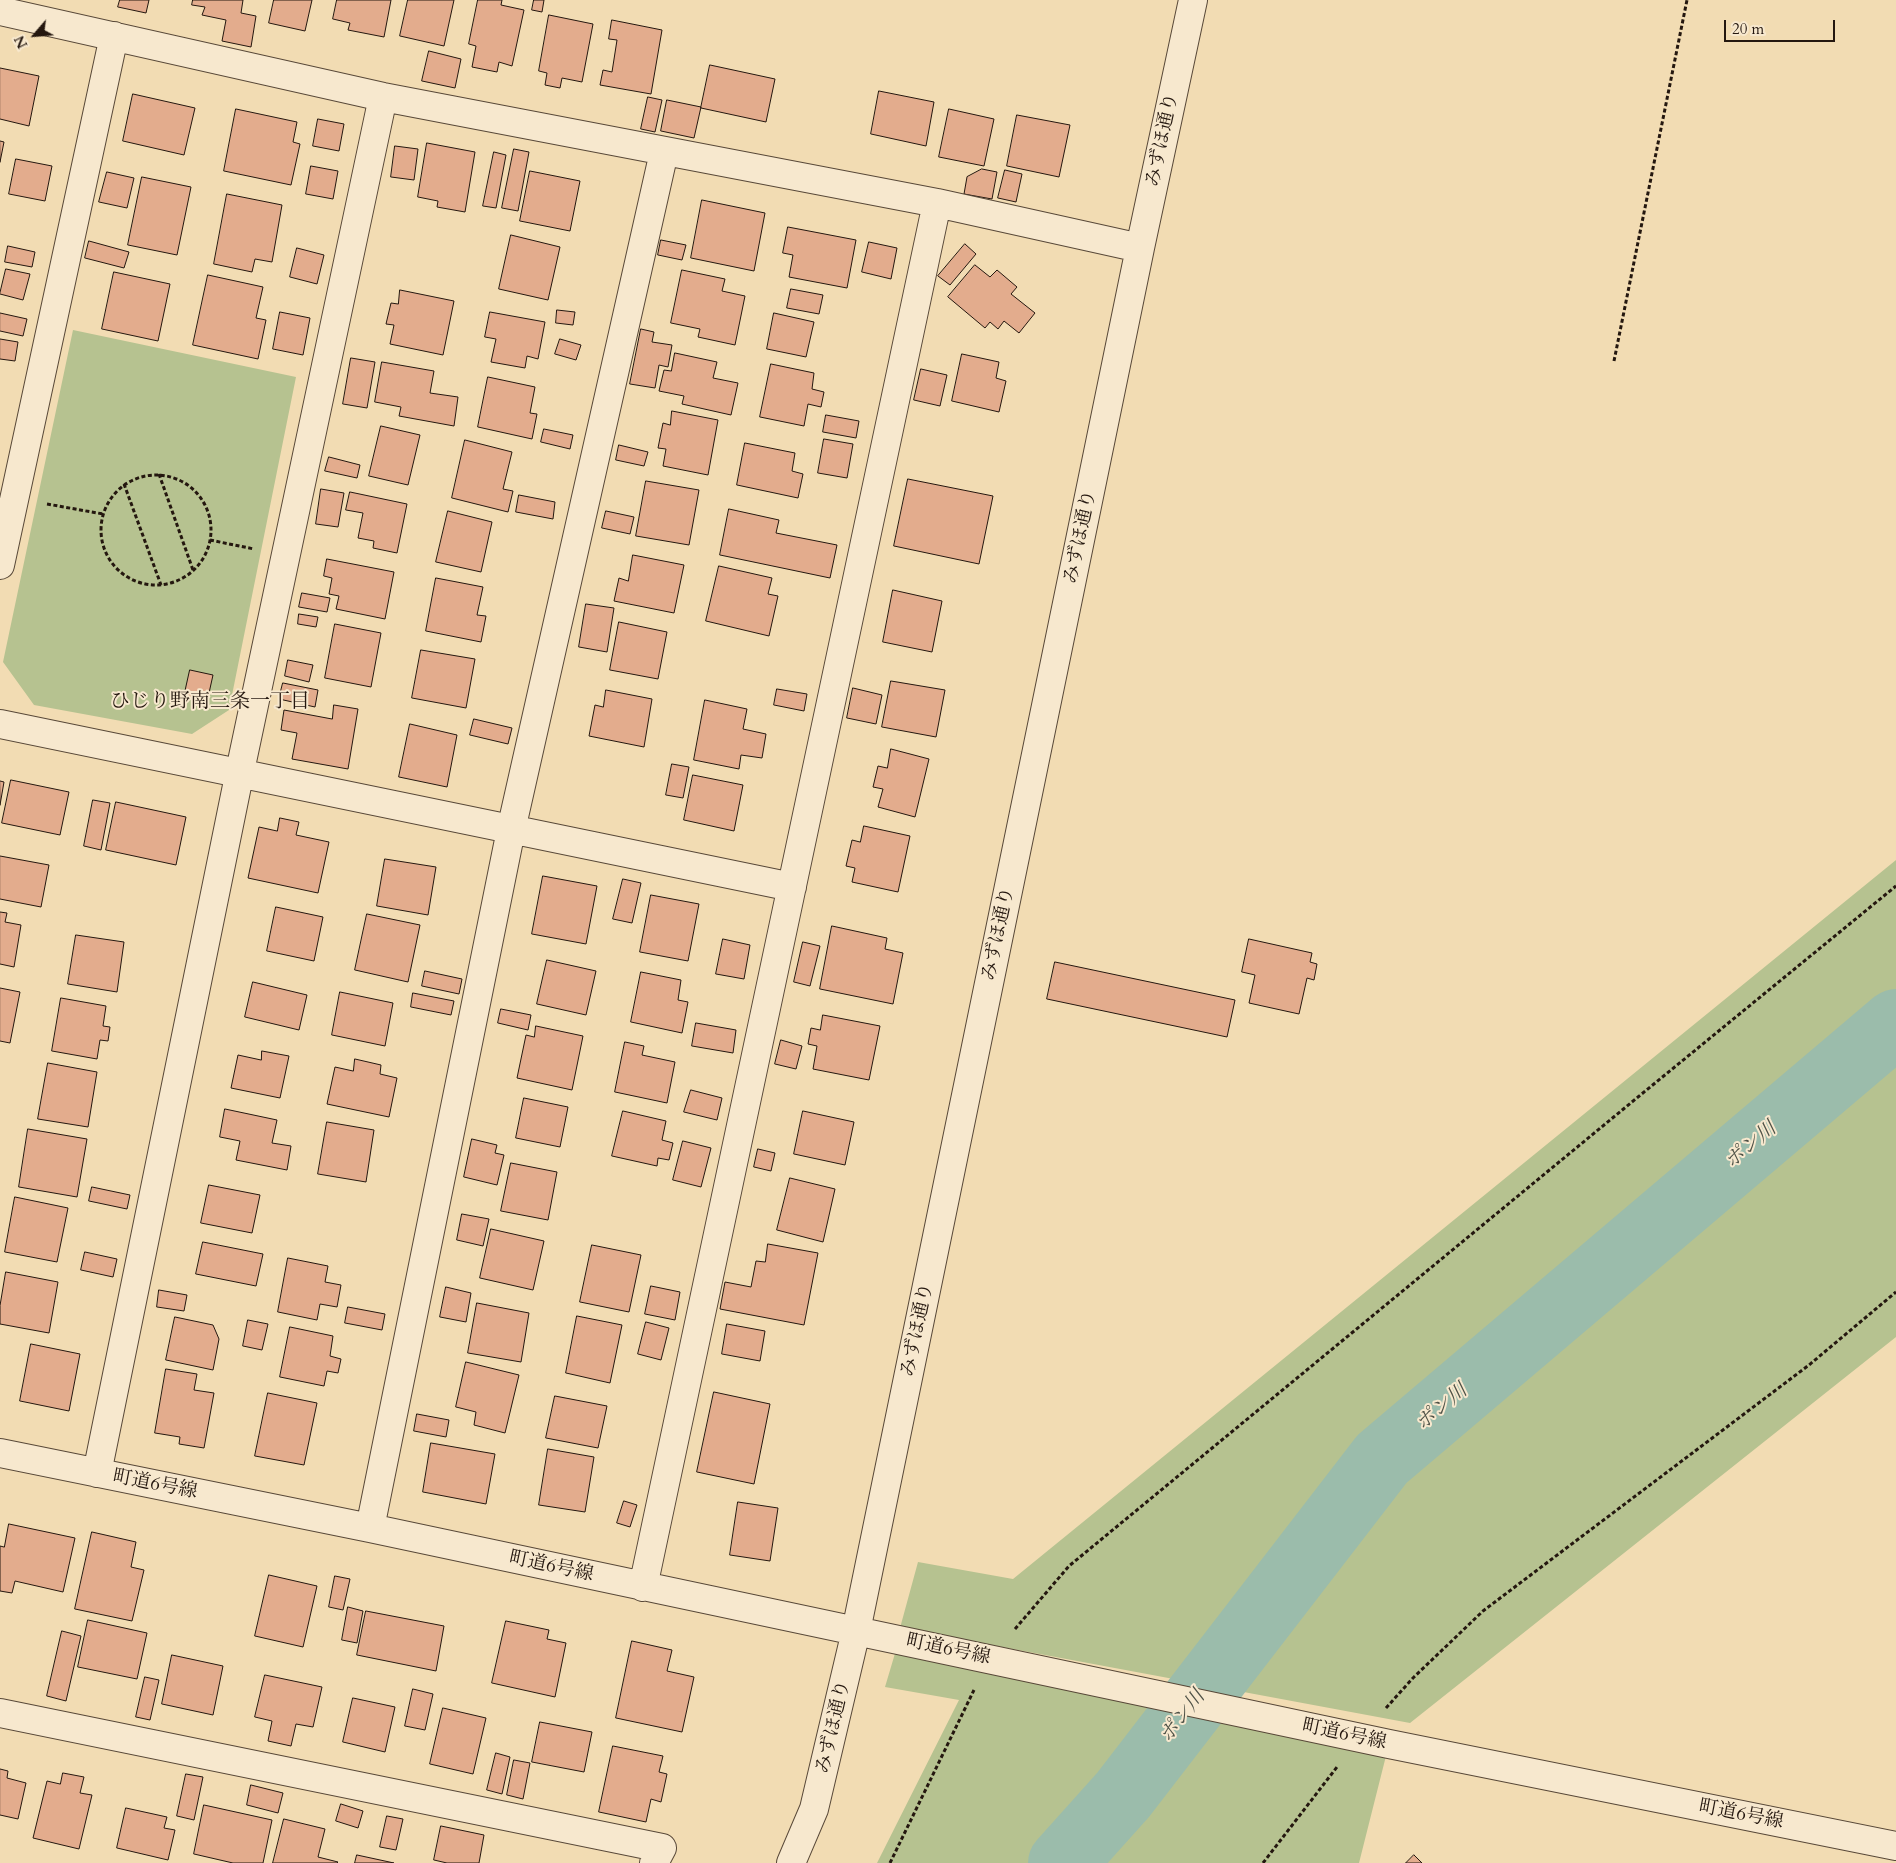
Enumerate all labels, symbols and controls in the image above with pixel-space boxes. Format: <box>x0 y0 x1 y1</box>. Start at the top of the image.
north arrow <box>10 10 60 60</box>
scale bar <box>1726 10 1837 42</box>
text: 20 m <box>1732 19 1764 39</box>
text: N <box>10 32 32 52</box>
street label: みずほ通り <box>1142 91 1184 189</box>
street label: みずほ通り <box>1060 488 1102 586</box>
district label: ひじり野南三条一丁目 <box>110 690 310 714</box>
street label: みずほ通り <box>978 885 1020 983</box>
water label: ポン川 <box>1720 1118 1782 1174</box>
street label: みずほ通り <box>897 1281 939 1379</box>
water label: ポン川 <box>1411 1380 1473 1436</box>
street label: 町道6号線 <box>111 1466 199 1504</box>
street label: 町道6号線 <box>507 1547 595 1587</box>
street label: 町道6号線 <box>904 1630 992 1670</box>
street label: みずほ通り <box>812 1678 856 1776</box>
water label: ポン川 <box>1155 1686 1211 1748</box>
street label: 町道6号線 <box>1300 1715 1388 1755</box>
street label: 町道6号線 <box>1697 1796 1785 1834</box>

